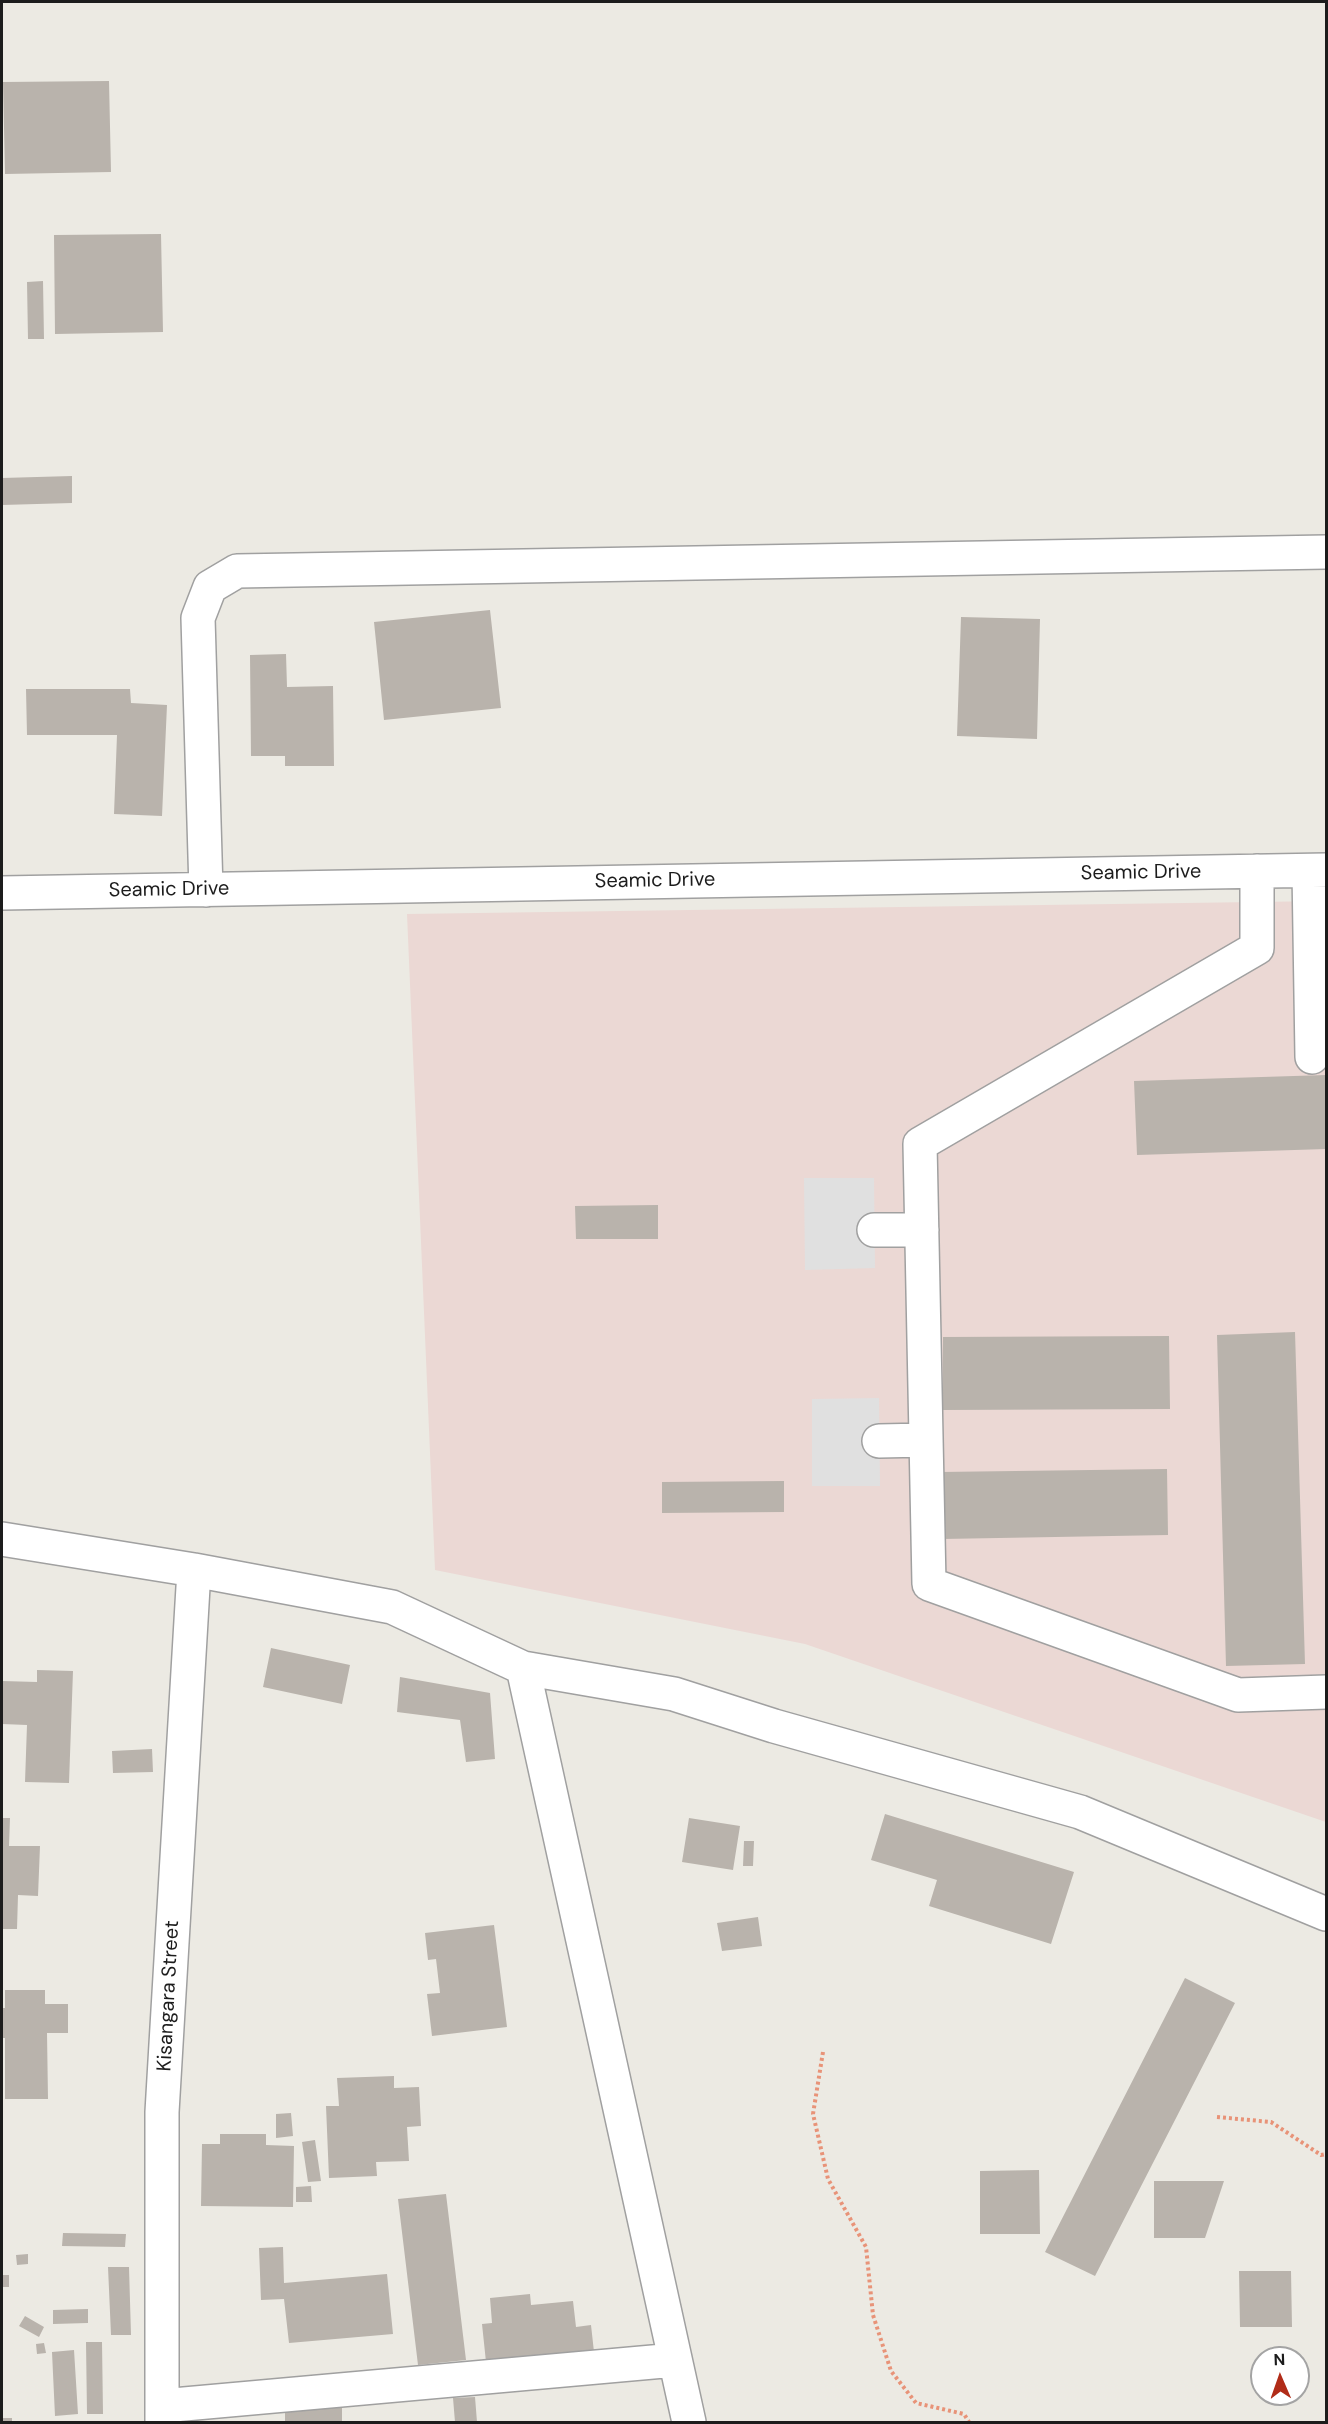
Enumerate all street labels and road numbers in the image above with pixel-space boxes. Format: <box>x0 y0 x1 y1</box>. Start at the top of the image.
street label: Seamic Drive <box>1081 860 1201 886</box>
street label: Seamic Drive <box>595 868 715 894</box>
street label: Seamic Drive <box>109 877 229 903</box>
street label: Kisangara Street <box>153 1920 185 2072</box>

